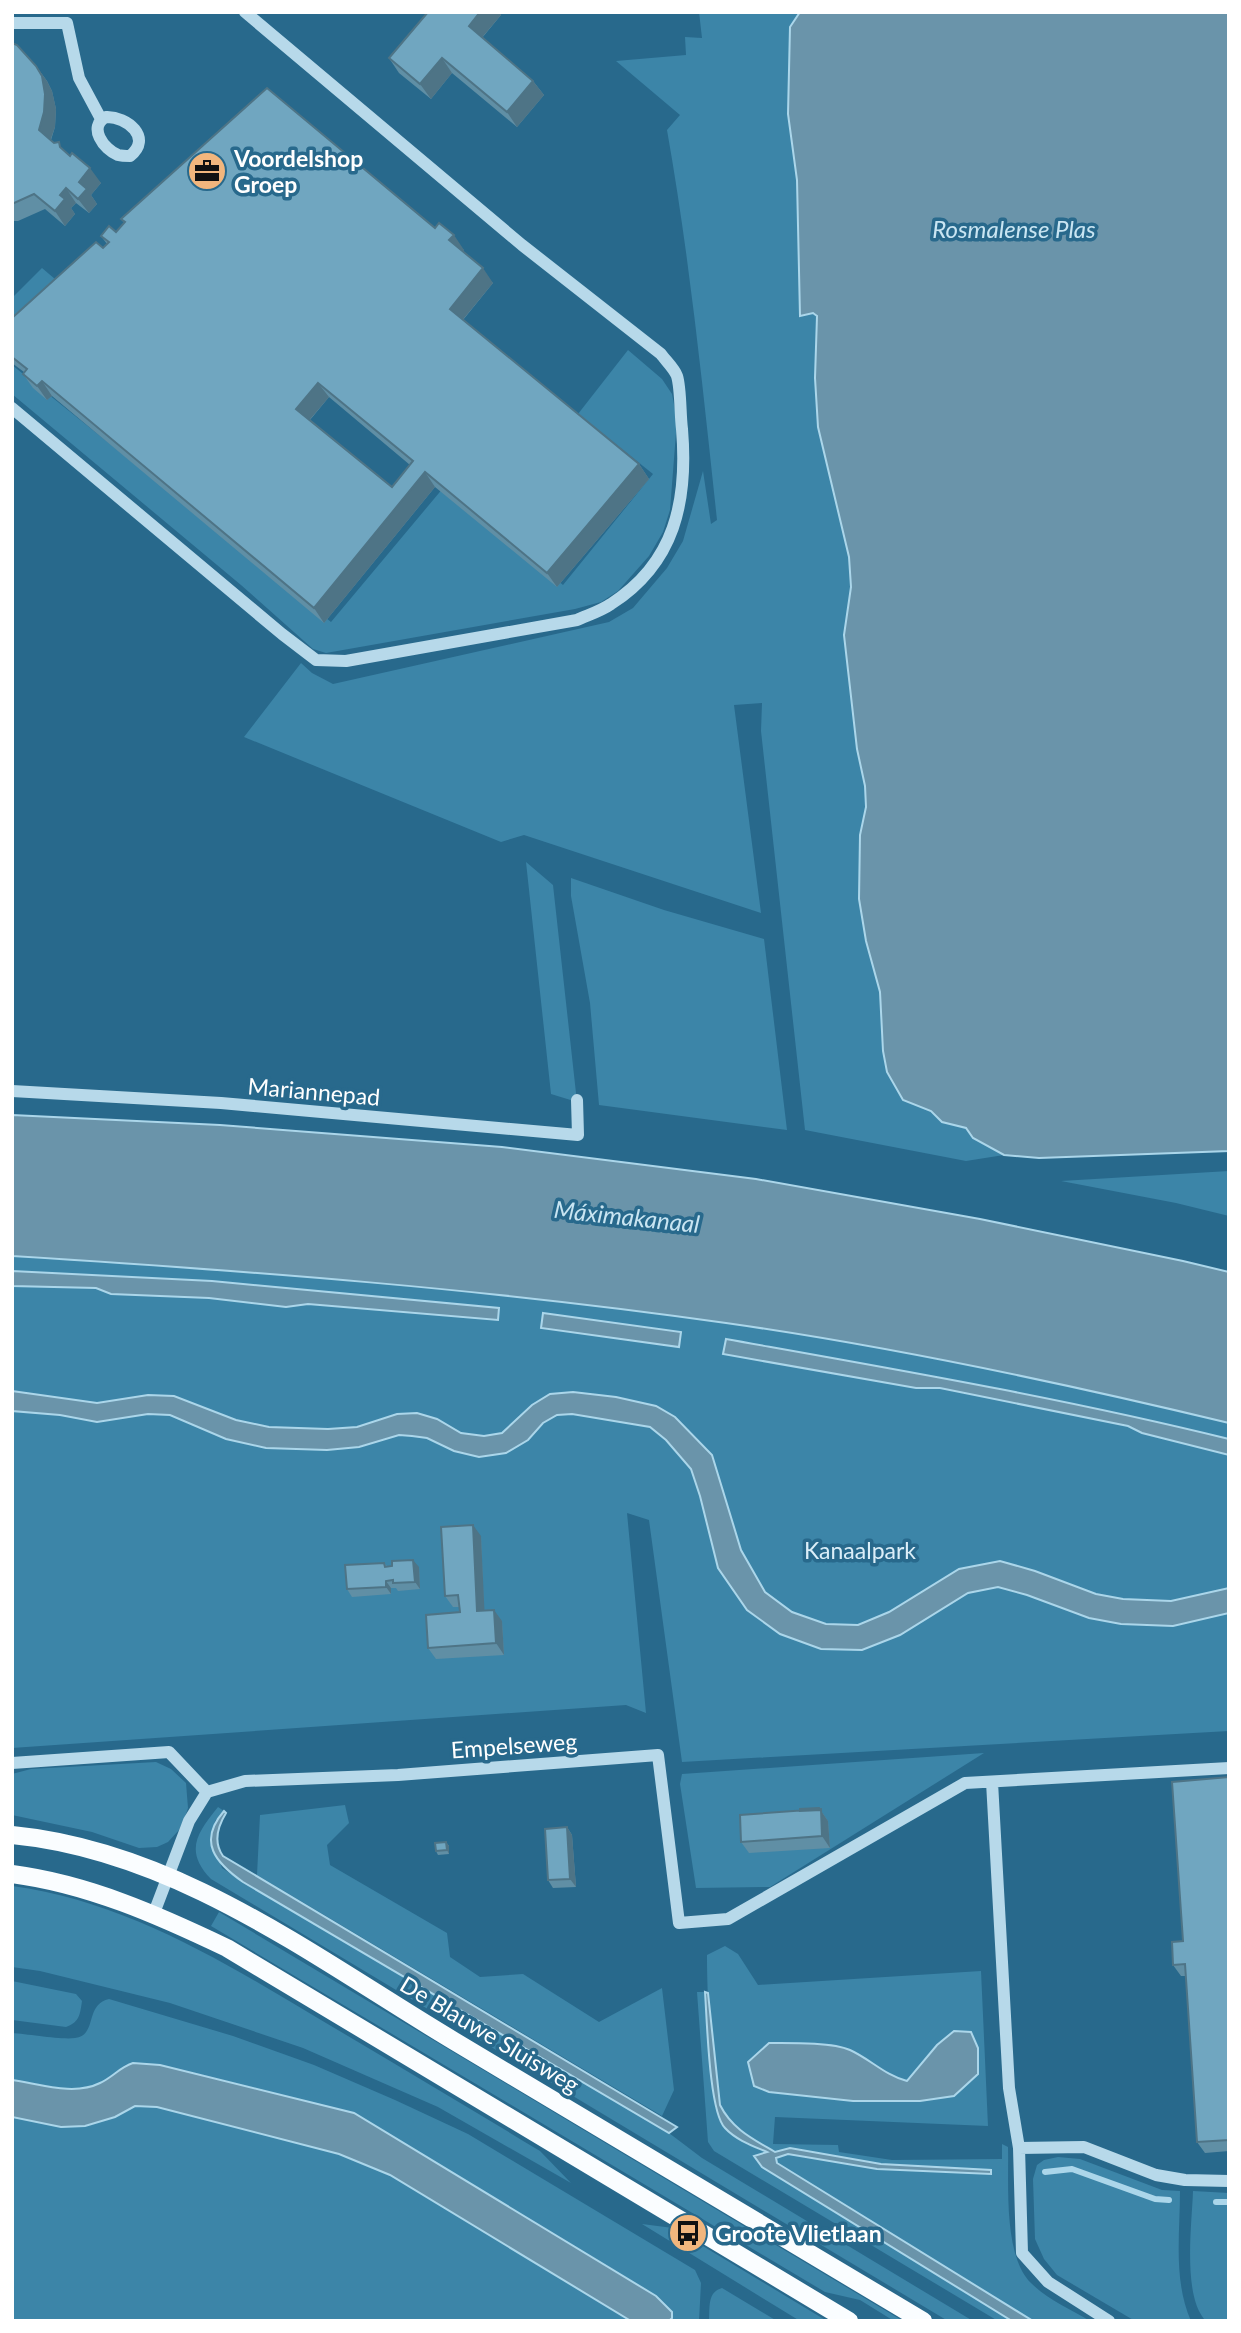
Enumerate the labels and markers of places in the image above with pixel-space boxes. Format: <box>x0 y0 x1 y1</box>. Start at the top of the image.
place label: Voordelshop Groep <box>233 144 363 198</box>
office icon: Voordelshop Groep <box>186 150 228 192</box>
bus stop icon: Groote Vlietlaan <box>667 2212 709 2254</box>
place label: Groote Vlietlaan <box>715 2219 882 2247</box>

